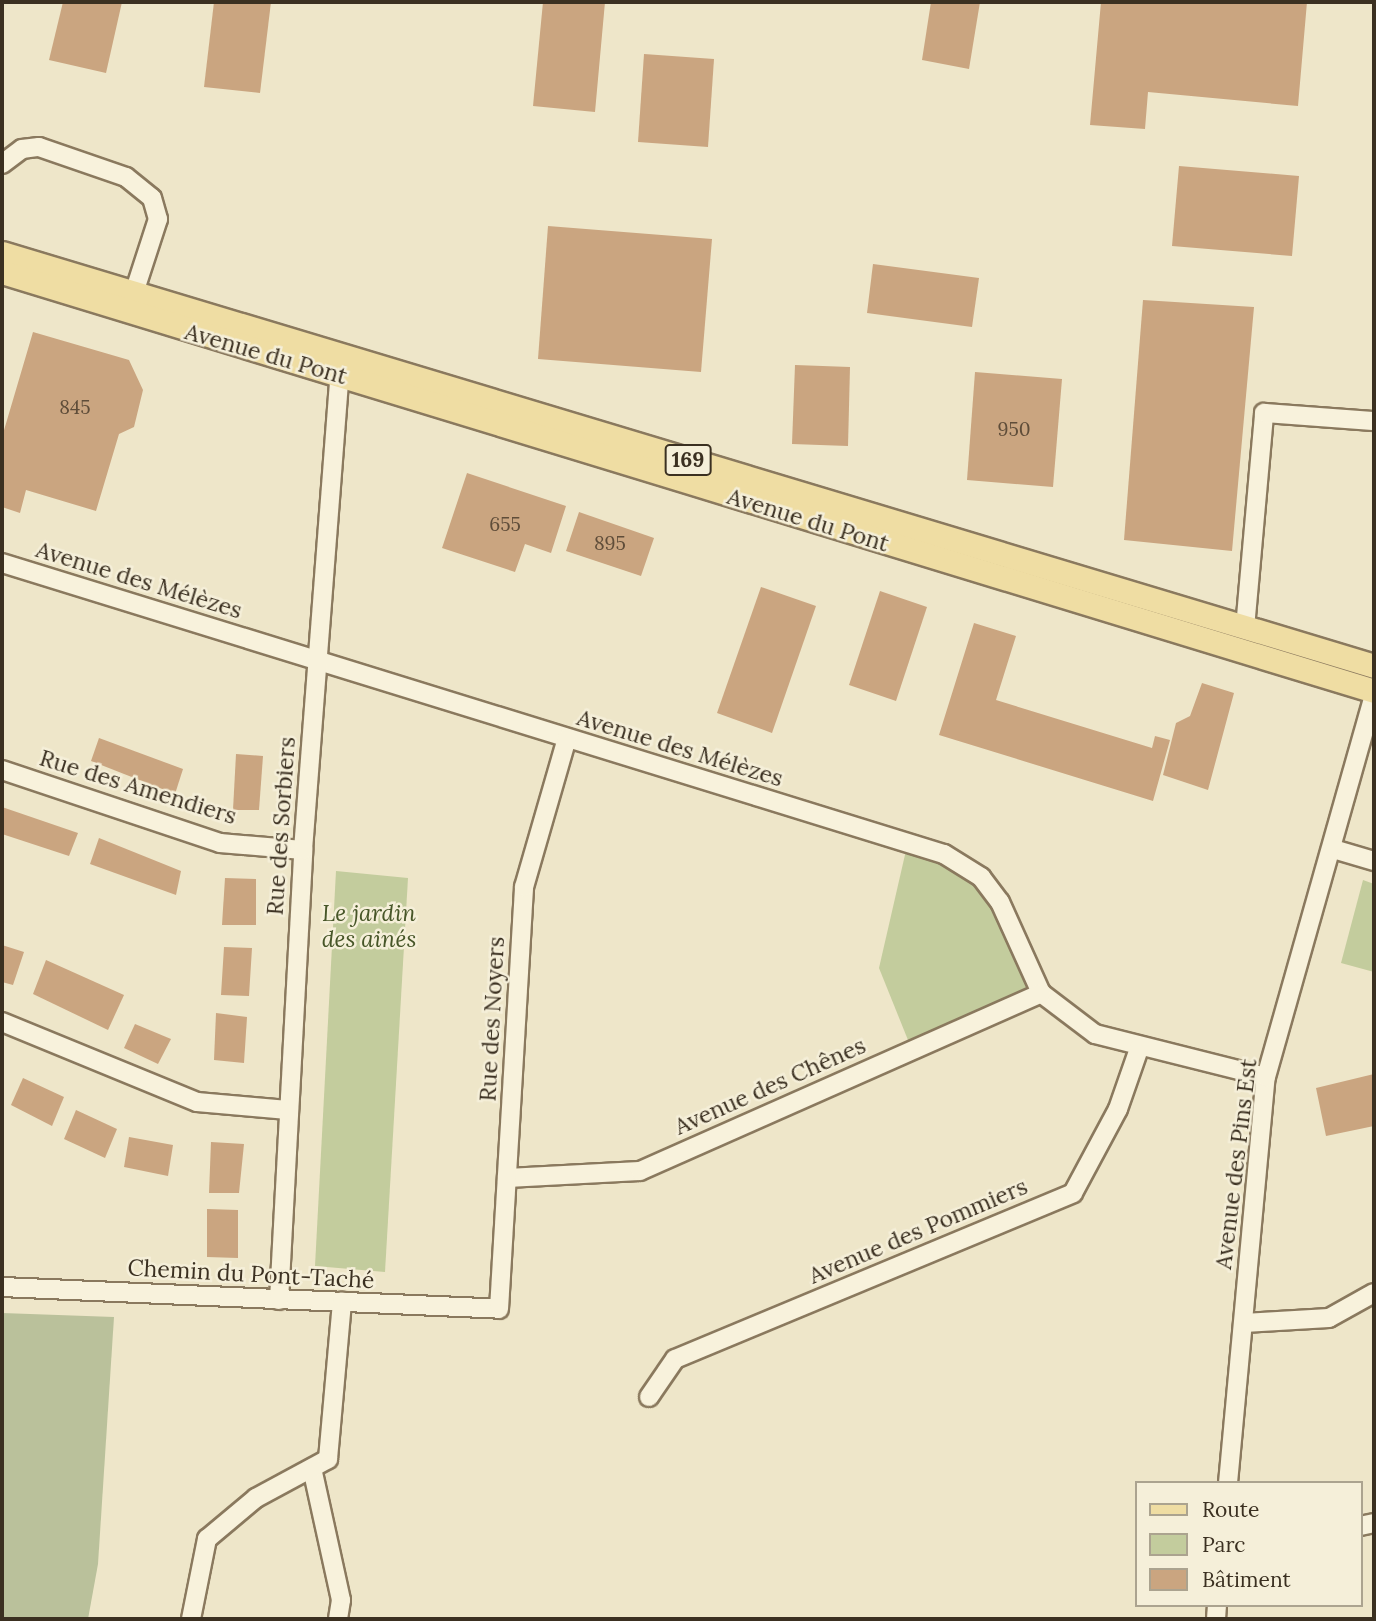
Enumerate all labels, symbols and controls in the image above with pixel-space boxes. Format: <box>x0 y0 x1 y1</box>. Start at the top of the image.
street label: Avenue du Pont <box>182 318 350 390</box>
house number: 845 <box>59 397 91 419</box>
house number: 950 <box>997 419 1031 441</box>
road number: 169 <box>664 442 712 477</box>
street label: Avenue du Pont <box>724 482 892 558</box>
house number: 655 <box>489 514 521 536</box>
house number: 895 <box>594 533 626 555</box>
street label: Avenue des Mélèzes <box>33 536 245 624</box>
street label: Avenue des Mélèzes <box>574 704 786 792</box>
street label: Rue des Sorbiers <box>261 736 301 916</box>
street label: Rue des Amendiers <box>36 744 240 830</box>
park label: Le jardin des ainés <box>322 899 416 953</box>
street label: Rue des Noyers <box>474 936 510 1102</box>
street label: Avenue des Chênes <box>670 1031 870 1141</box>
street label: Avenue des Pins Est <box>1209 1057 1263 1271</box>
street label: Avenue des Pommiers <box>805 1172 1031 1290</box>
street label: Chemin du Pont-Taché <box>127 1254 375 1294</box>
legend <box>1134 1481 1362 1607</box>
text: Route <box>1202 1496 1259 1523</box>
text: Parc <box>1202 1531 1246 1558</box>
text: Bâtiment <box>1202 1566 1291 1593</box>

